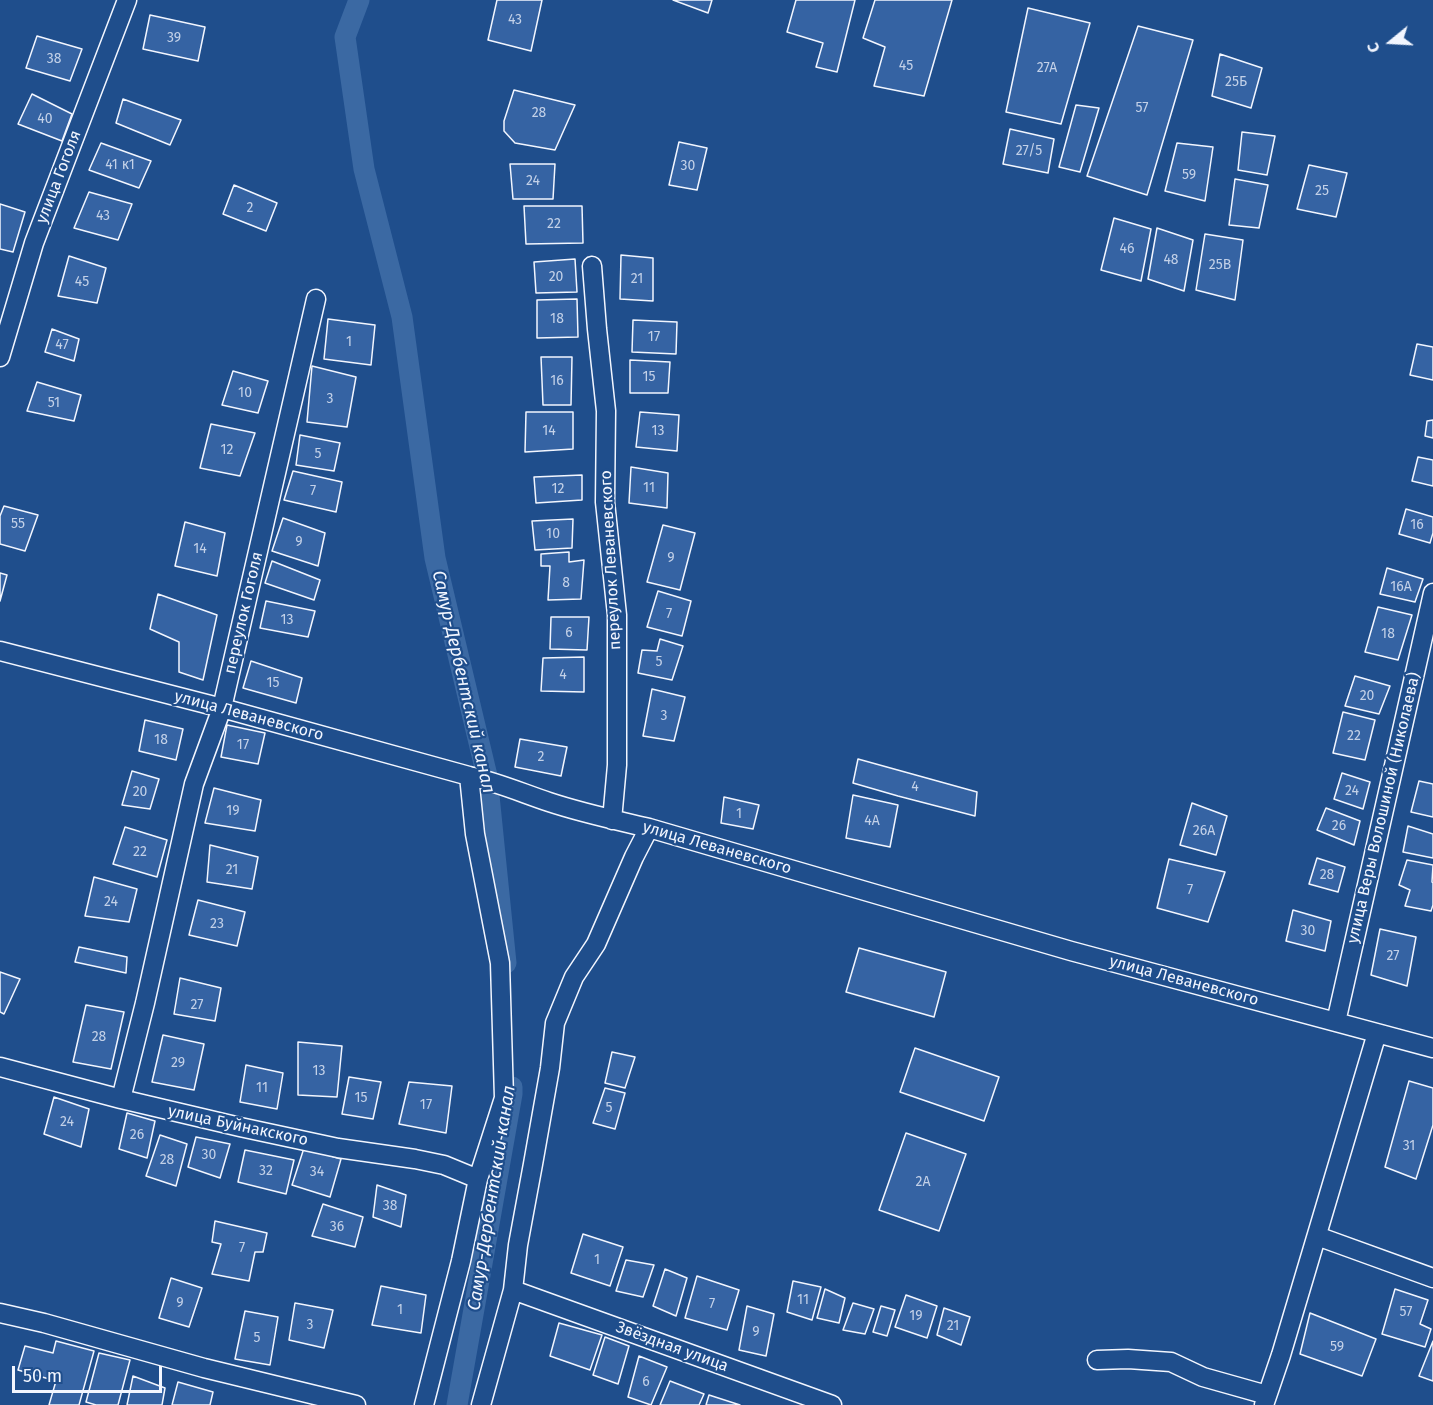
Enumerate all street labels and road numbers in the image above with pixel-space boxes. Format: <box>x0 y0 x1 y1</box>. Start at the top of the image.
street label: улица Гоголя <box>32 128 86 226</box>
street label: переулок Леваневского <box>597 470 625 650</box>
street label: переулок Гоголя <box>221 550 267 676</box>
street label: улица Веры Волошиной (Николаева) <box>1343 671 1425 945</box>
street label: улица Леваневского <box>172 687 326 745</box>
street label: улица Леваневского <box>640 818 794 878</box>
street label: улица Леваневского <box>1107 952 1261 1010</box>
street label: улица Буйнакского <box>166 1102 310 1150</box>
street label: Звёздная улица <box>613 1318 731 1376</box>

